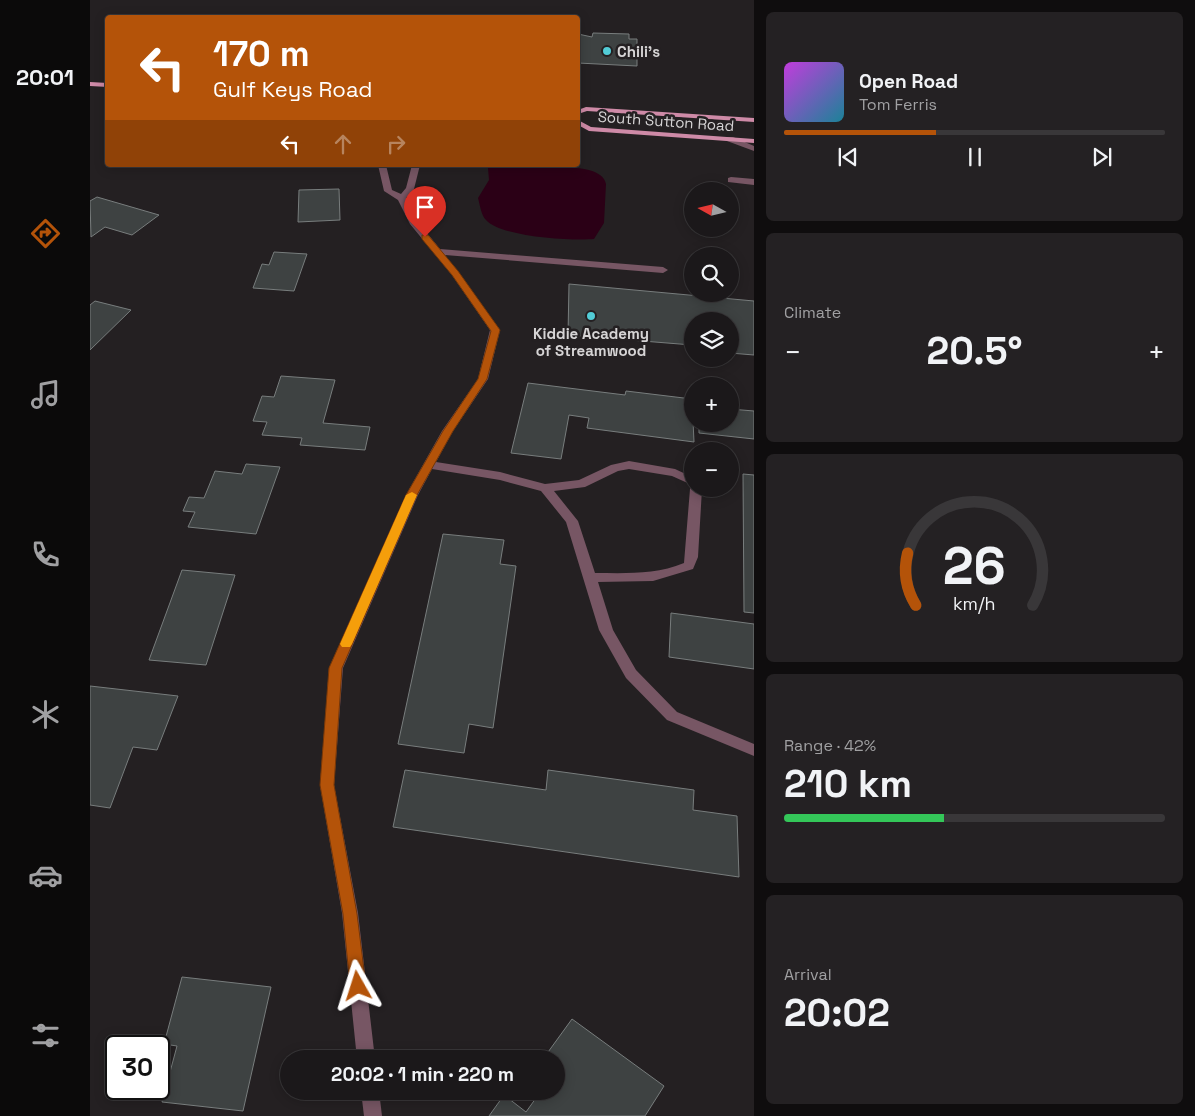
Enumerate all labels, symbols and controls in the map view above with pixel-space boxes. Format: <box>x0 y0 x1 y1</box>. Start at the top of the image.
text: 170 m <box>213 32 310 76</box>
icon: left <box>130 35 195 100</box>
place label: Chili's <box>617 42 660 61</box>
marker: Chili's <box>601 45 613 57</box>
text: 20:01 <box>16 63 74 91</box>
text: Open Road <box>859 69 958 94</box>
text: Gulf Keys Road <box>213 75 372 103</box>
text: Tom Ferris <box>859 94 937 115</box>
street label: South Sutton Road <box>597 107 735 135</box>
icon: left <box>276 130 304 158</box>
icon: ahead <box>329 130 357 158</box>
icon: right <box>382 130 410 158</box>
icon: previous <box>834 143 862 171</box>
icon: pause <box>961 143 989 171</box>
icon: next <box>1088 143 1116 171</box>
north arrow <box>684 182 739 238</box>
map controls <box>684 182 739 497</box>
pin <box>404 186 446 237</box>
icon: arrive <box>411 193 439 221</box>
icon: directions <box>28 216 63 251</box>
button: search <box>684 247 739 302</box>
text: Climate <box>784 302 841 323</box>
marker: Kiddie Academy of Streamwood <box>585 310 597 322</box>
button: layers <box>684 312 739 367</box>
place label: Kiddie Academy of Streamwood <box>533 324 649 360</box>
text: 20.5° <box>927 327 1022 375</box>
text: − <box>784 334 801 370</box>
text: + <box>1148 334 1165 370</box>
icon: music <box>28 377 63 412</box>
button: + <box>684 377 739 432</box>
button: − <box>684 442 739 497</box>
text: 26 <box>943 533 1006 599</box>
icon: phone <box>28 537 63 572</box>
text: km/h <box>953 592 996 615</box>
icon: climate <box>28 697 63 732</box>
text: Range · 42% <box>784 735 876 756</box>
text: 210 km <box>784 760 912 808</box>
icon: car <box>28 858 63 893</box>
position arrow <box>331 959 383 1011</box>
text: Arrival <box>784 964 832 985</box>
text: 20:02 <box>784 989 890 1037</box>
icon: filters <box>28 1018 63 1053</box>
speed limit sign: 30 <box>105 1035 170 1100</box>
text: 20:02 · 1 min · 220 m <box>331 1062 514 1087</box>

